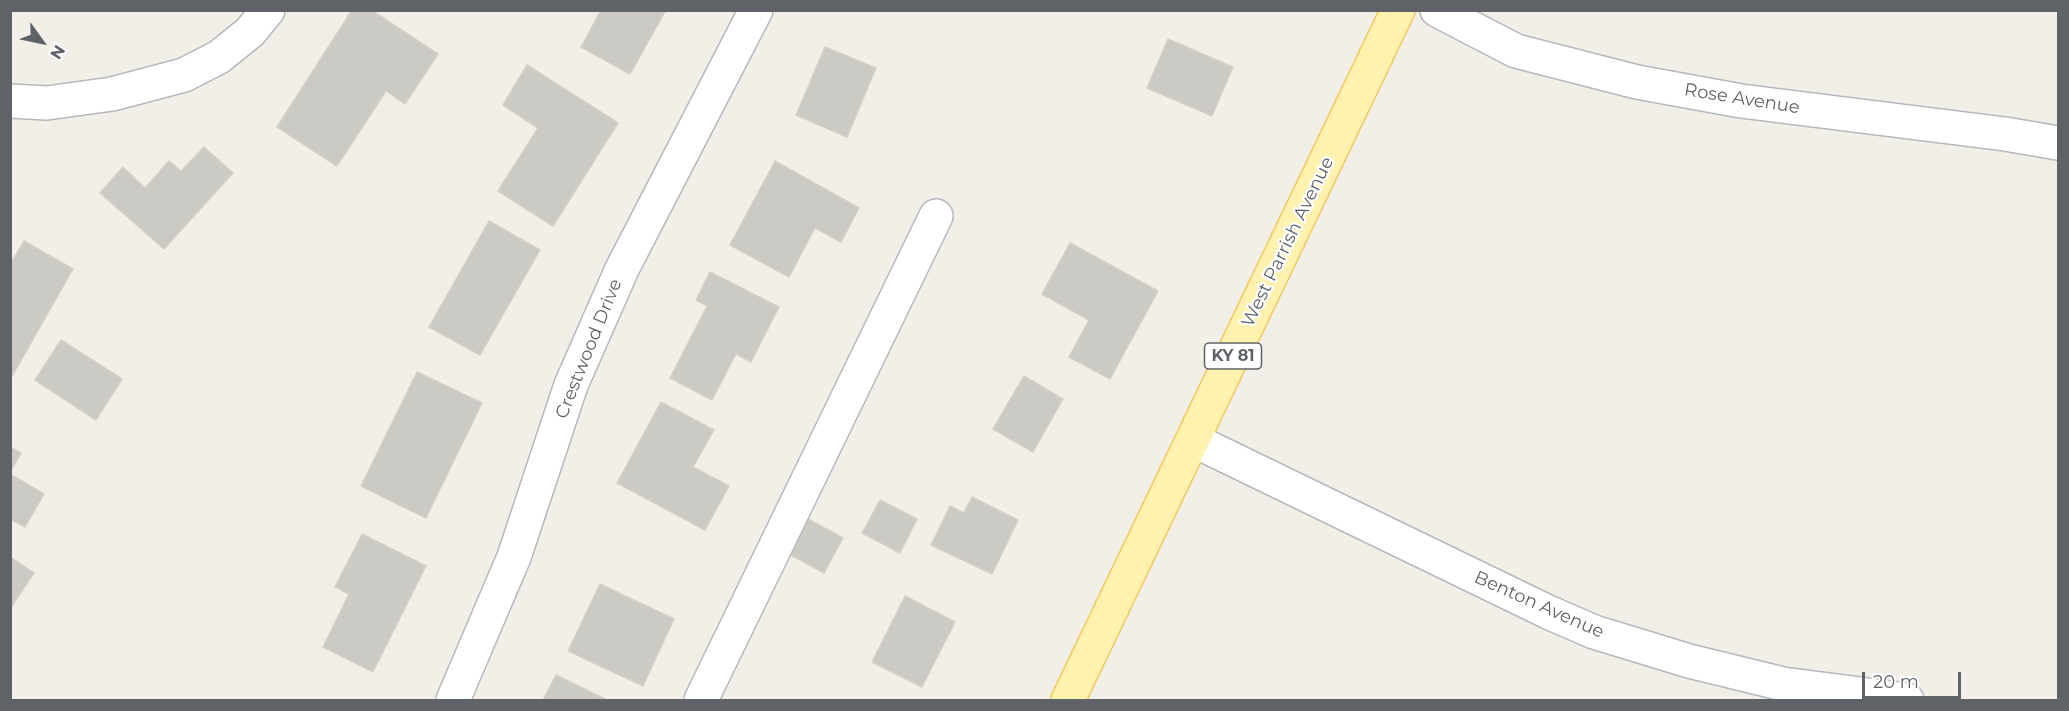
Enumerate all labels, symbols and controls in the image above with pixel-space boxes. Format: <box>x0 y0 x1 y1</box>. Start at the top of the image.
north arrow <box>12 12 72 72</box>
text: N <box>46 41 69 63</box>
street label: Rose Avenue <box>1683 79 1801 119</box>
street label: West Parrish Avenue <box>1237 153 1339 331</box>
street label: Crestwood Drive <box>551 276 627 422</box>
road number: KY 81 <box>1204 343 1262 369</box>
street label: Benton Avenue <box>1471 567 1607 643</box>
scale bar <box>1865 660 1964 698</box>
text: 20 m <box>1873 671 1919 693</box>

